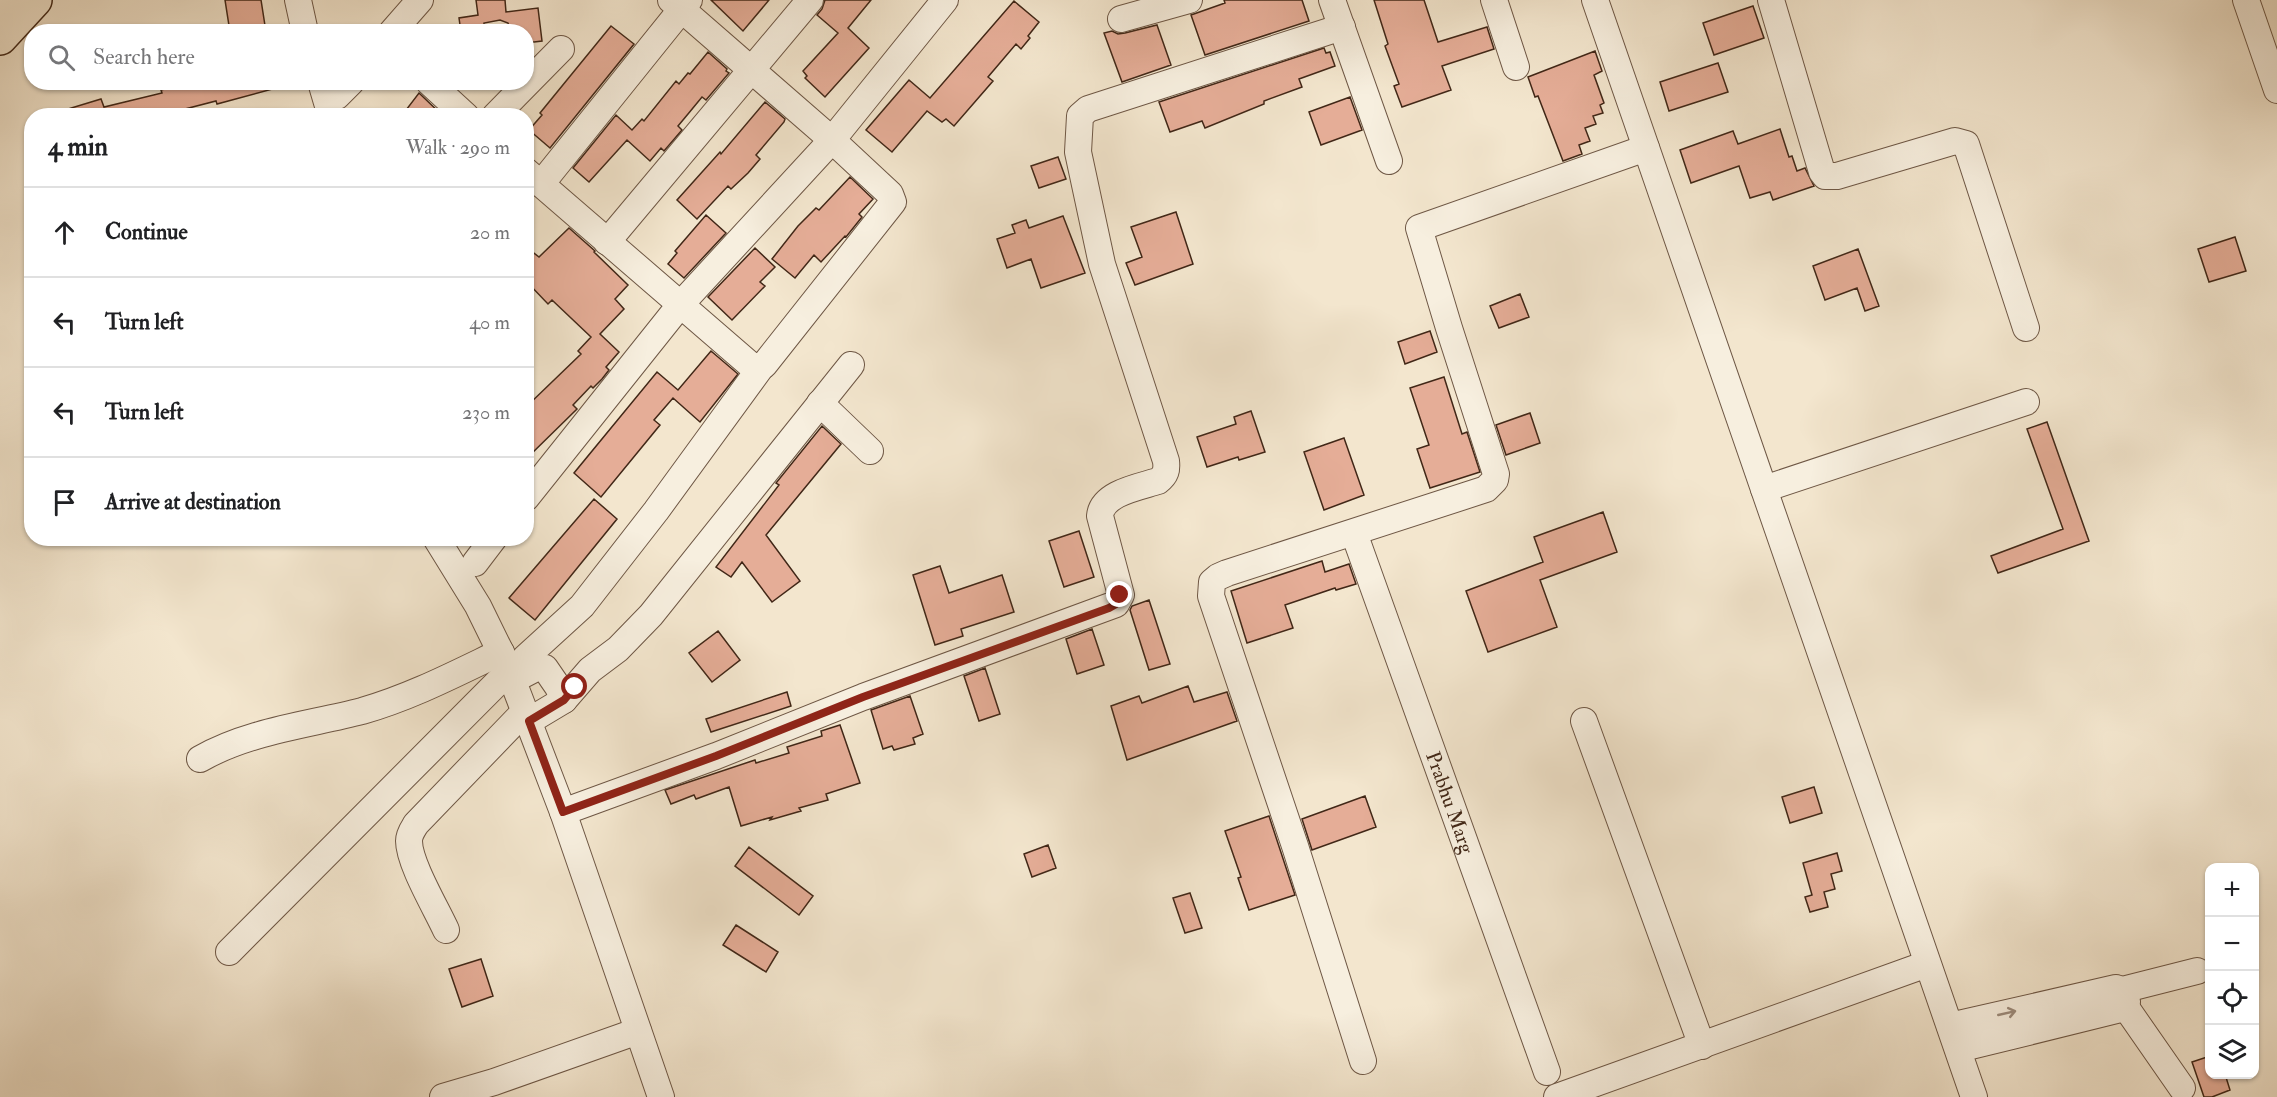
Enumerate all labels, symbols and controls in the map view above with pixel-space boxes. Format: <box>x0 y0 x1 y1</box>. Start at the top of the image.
search box <box>24 24 534 90</box>
icon: search <box>45 41 78 74</box>
text: Search here <box>93 43 195 71</box>
text: 4 min <box>48 131 108 163</box>
text: Walk · 290 m <box>406 135 510 160</box>
icon: ahead <box>48 216 81 249</box>
text: Continue <box>105 218 188 246</box>
text: 20 m <box>470 220 510 245</box>
icon: left <box>48 306 81 339</box>
text: Turn left <box>105 308 184 336</box>
text: 40 m <box>469 310 510 335</box>
icon: left <box>48 396 81 429</box>
text: Turn left <box>105 398 184 426</box>
text: 230 m <box>462 400 510 425</box>
icon: arrive <box>48 486 81 519</box>
text: Arrive at destination <box>105 488 281 516</box>
route end <box>1106 581 1132 607</box>
route start <box>561 673 587 699</box>
street label: Prabhu Marg <box>1421 748 1481 858</box>
map controls <box>2205 863 2259 1079</box>
button: + <box>2205 863 2259 917</box>
button: − <box>2205 917 2259 971</box>
button: locate <box>2205 971 2259 1025</box>
one-way arrow <box>1998 1007 2017 1019</box>
button: layers <box>2205 1025 2259 1079</box>

